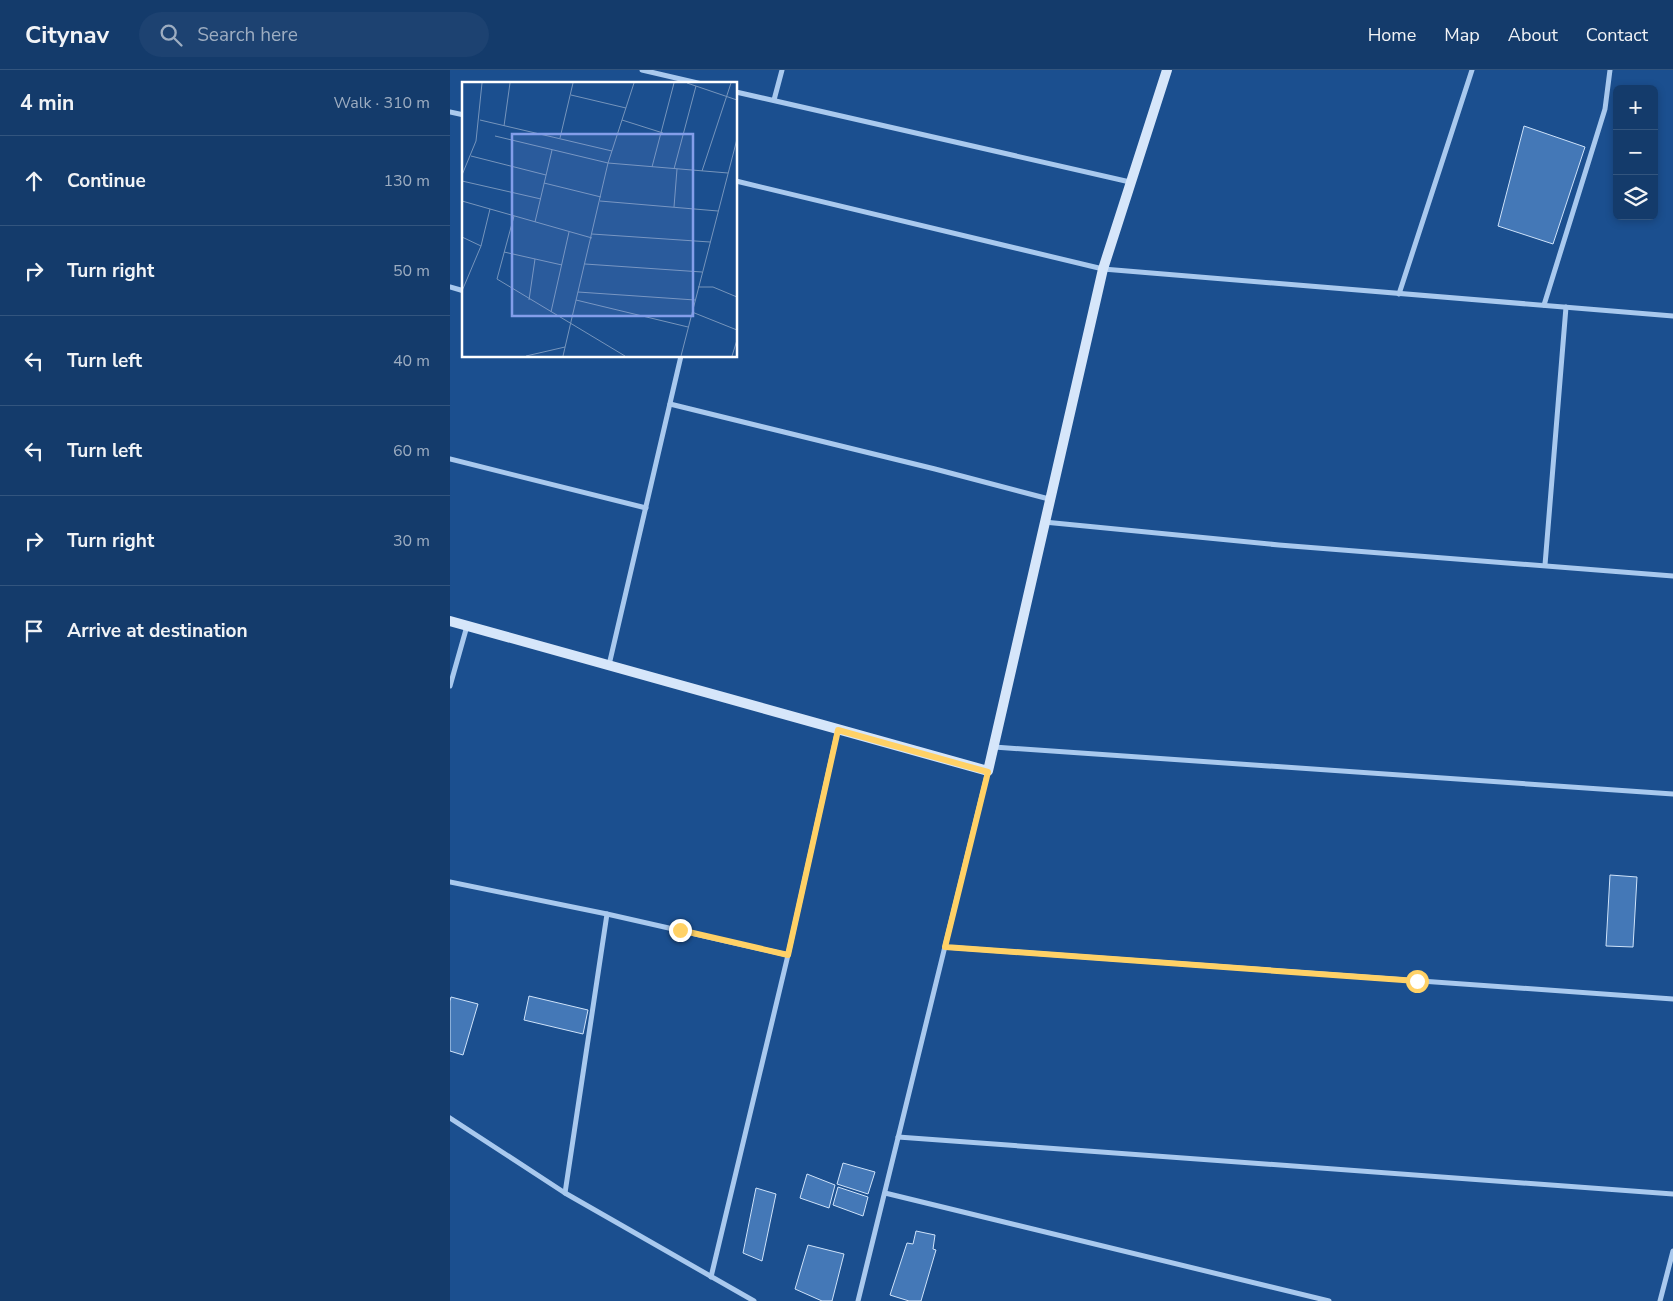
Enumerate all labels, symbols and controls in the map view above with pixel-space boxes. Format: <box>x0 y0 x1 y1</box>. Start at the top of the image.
search box <box>139 12 489 57</box>
text: Citynav <box>25 19 109 51</box>
icon: search <box>157 21 185 49</box>
text: Search here <box>197 22 298 48</box>
text: Home <box>1368 23 1416 47</box>
text: Map <box>1444 23 1480 47</box>
text: About <box>1508 23 1558 47</box>
text: Contact <box>1586 23 1648 47</box>
inset map <box>462 82 738 358</box>
map controls <box>1613 85 1658 220</box>
button: + <box>1613 85 1658 130</box>
text: 4 min <box>20 89 74 117</box>
text: Walk · 310 m <box>334 92 430 114</box>
button: − <box>1613 130 1658 175</box>
icon: ahead <box>20 167 48 195</box>
text: Continue <box>67 168 146 194</box>
text: 130 m <box>383 170 430 192</box>
button: layers <box>1613 175 1658 220</box>
icon: right <box>20 257 48 285</box>
text: Turn right <box>67 258 154 284</box>
text: 50 m <box>393 260 430 282</box>
icon: left <box>20 347 48 375</box>
text: Turn left <box>67 348 142 374</box>
text: 40 m <box>393 350 430 372</box>
icon: left <box>20 437 48 465</box>
text: Turn left <box>67 438 142 464</box>
text: 60 m <box>393 440 430 462</box>
icon: right <box>20 527 48 555</box>
text: Turn right <box>67 528 154 554</box>
text: 30 m <box>393 530 430 552</box>
icon: arrive <box>20 617 48 645</box>
text: Arrive at destination <box>67 618 248 644</box>
route end <box>669 919 692 942</box>
route start <box>1406 970 1429 993</box>

